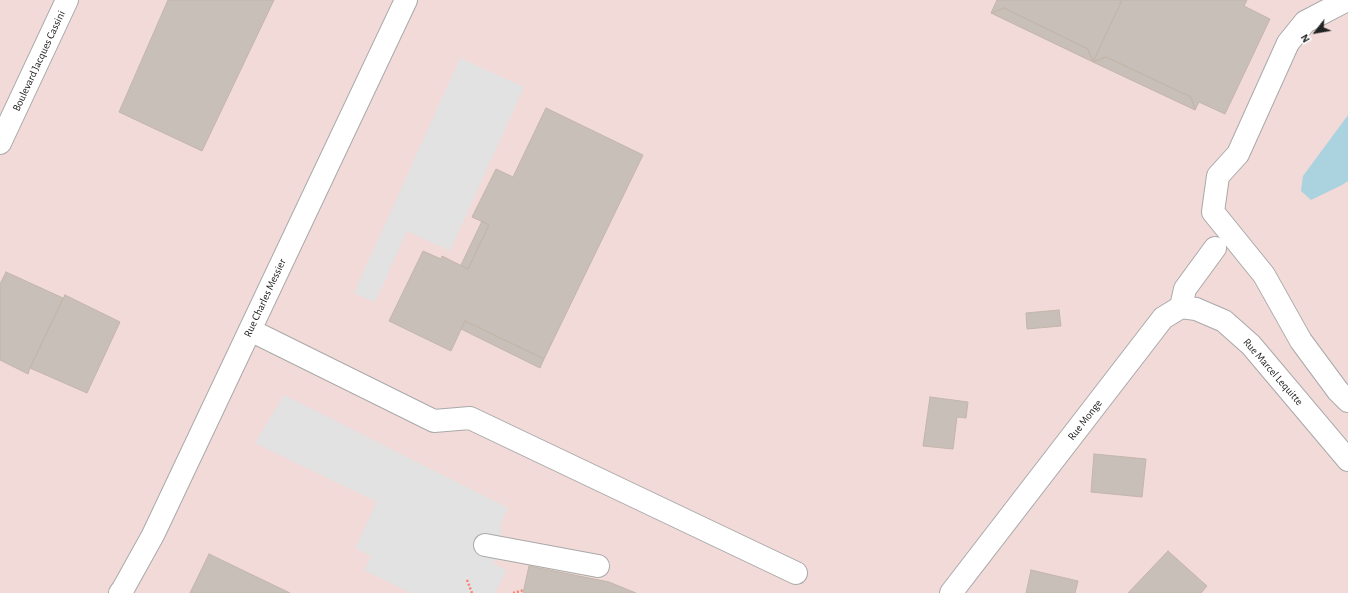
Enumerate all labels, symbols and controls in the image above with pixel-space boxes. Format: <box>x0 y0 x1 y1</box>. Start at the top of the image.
street label: Boulevard Jacques Cassini <box>10 8 68 114</box>
north arrow <box>1296 12 1336 52</box>
text: N <box>1299 32 1312 45</box>
street label: Rue Charles Messier <box>241 257 289 339</box>
street label: Rue Marcel Lequitte <box>1240 336 1306 408</box>
street label: Rue Monge <box>1065 397 1105 443</box>

